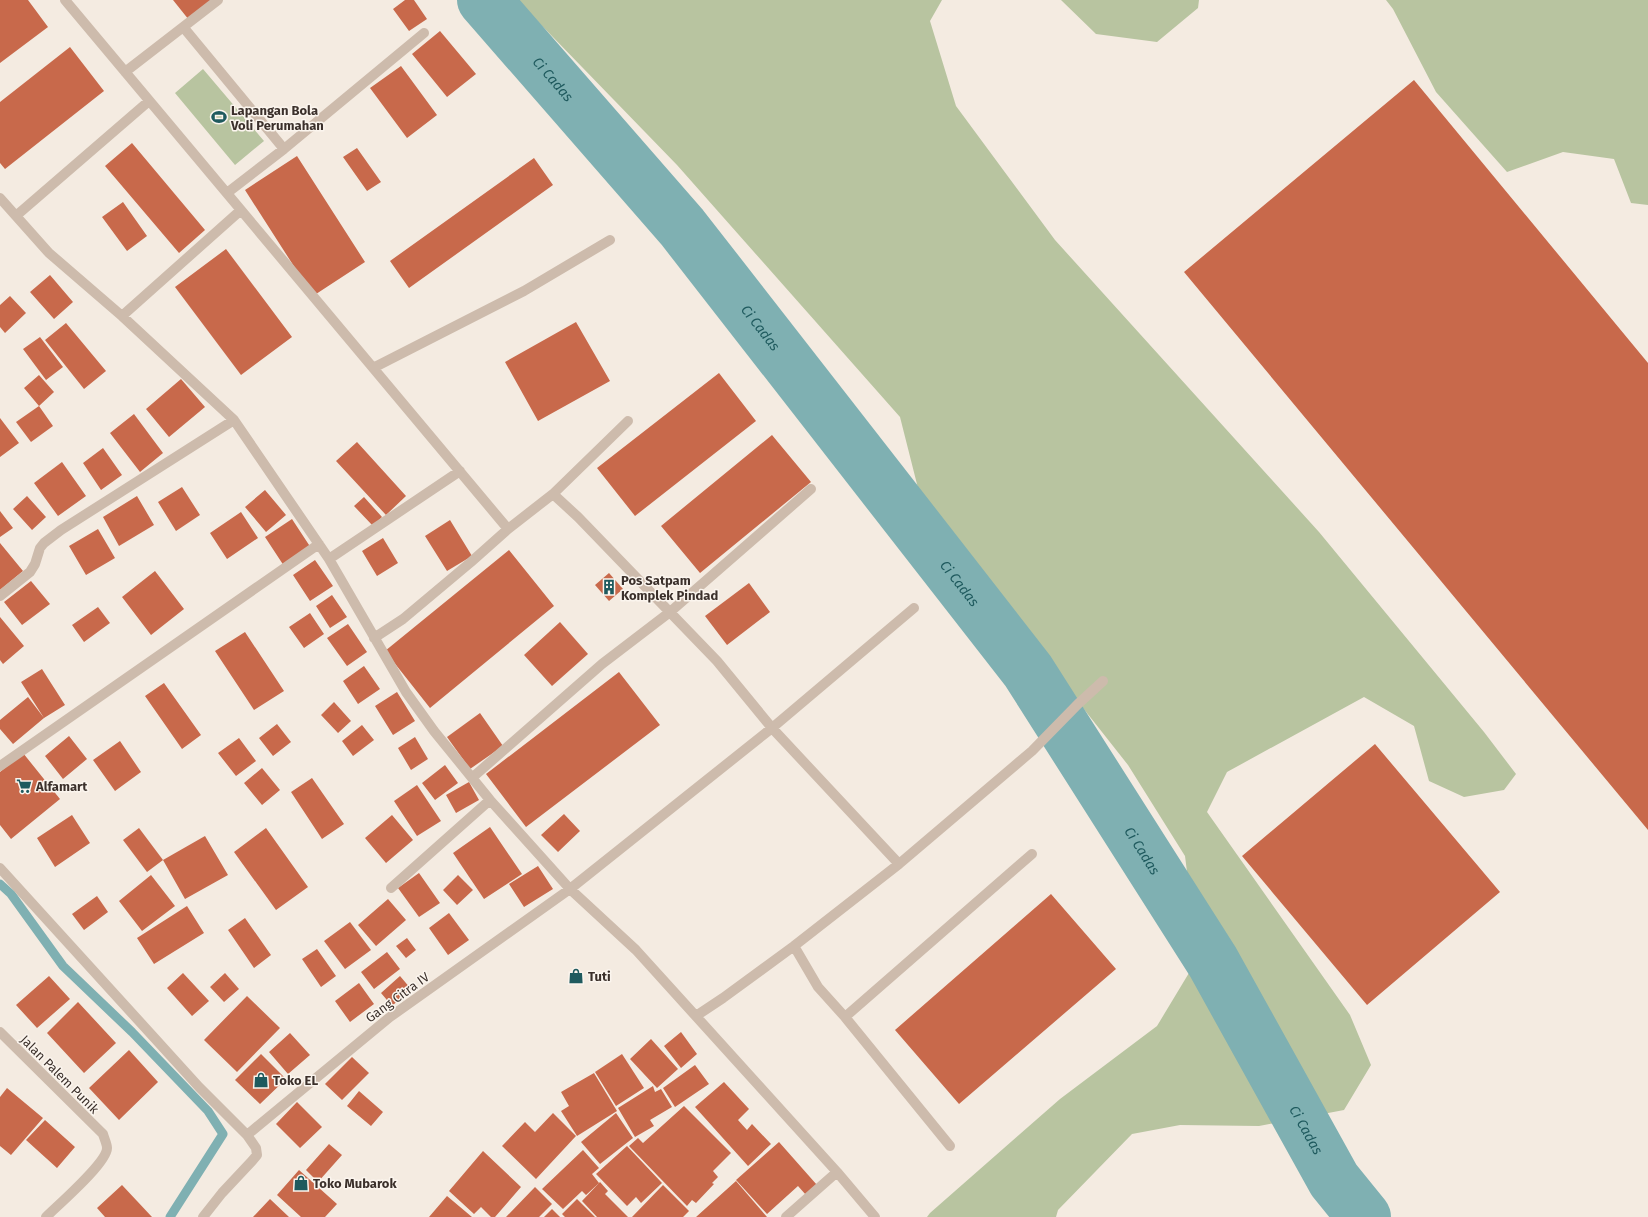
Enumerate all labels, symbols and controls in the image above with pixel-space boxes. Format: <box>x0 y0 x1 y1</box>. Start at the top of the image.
water label: Ci Cadas <box>529 54 577 106</box>
place label: Lapangan Bola Voli Perumahan <box>230 103 324 133</box>
sports icon: Lapangan Bola Voli Perumahan <box>210 108 228 126</box>
water label: Ci Cadas <box>737 302 784 355</box>
water label: Ci Cadas <box>936 557 983 610</box>
place label: Pos Satpam Komplek Pindad <box>621 573 718 603</box>
building icon: Pos Satpam Komplek Pindad <box>600 578 618 596</box>
supermarket icon: Alfamart <box>15 777 33 795</box>
place label: Alfamart <box>35 779 88 794</box>
water label: Ci Cadas <box>1120 824 1164 878</box>
shop icon: Tuti <box>567 967 585 985</box>
street label: Gang Citra IV <box>363 969 433 1025</box>
place label: Tuti <box>588 969 611 984</box>
street label: Jalan Palem Punik <box>17 1032 102 1117</box>
shop icon: Toko EL <box>252 1071 270 1089</box>
place label: Toko EL <box>273 1073 318 1088</box>
water label: Ci Cadas <box>1285 1103 1326 1158</box>
shop icon: Toko Mubarok <box>292 1174 310 1192</box>
place label: Toko Mubarok <box>313 1176 397 1191</box>

